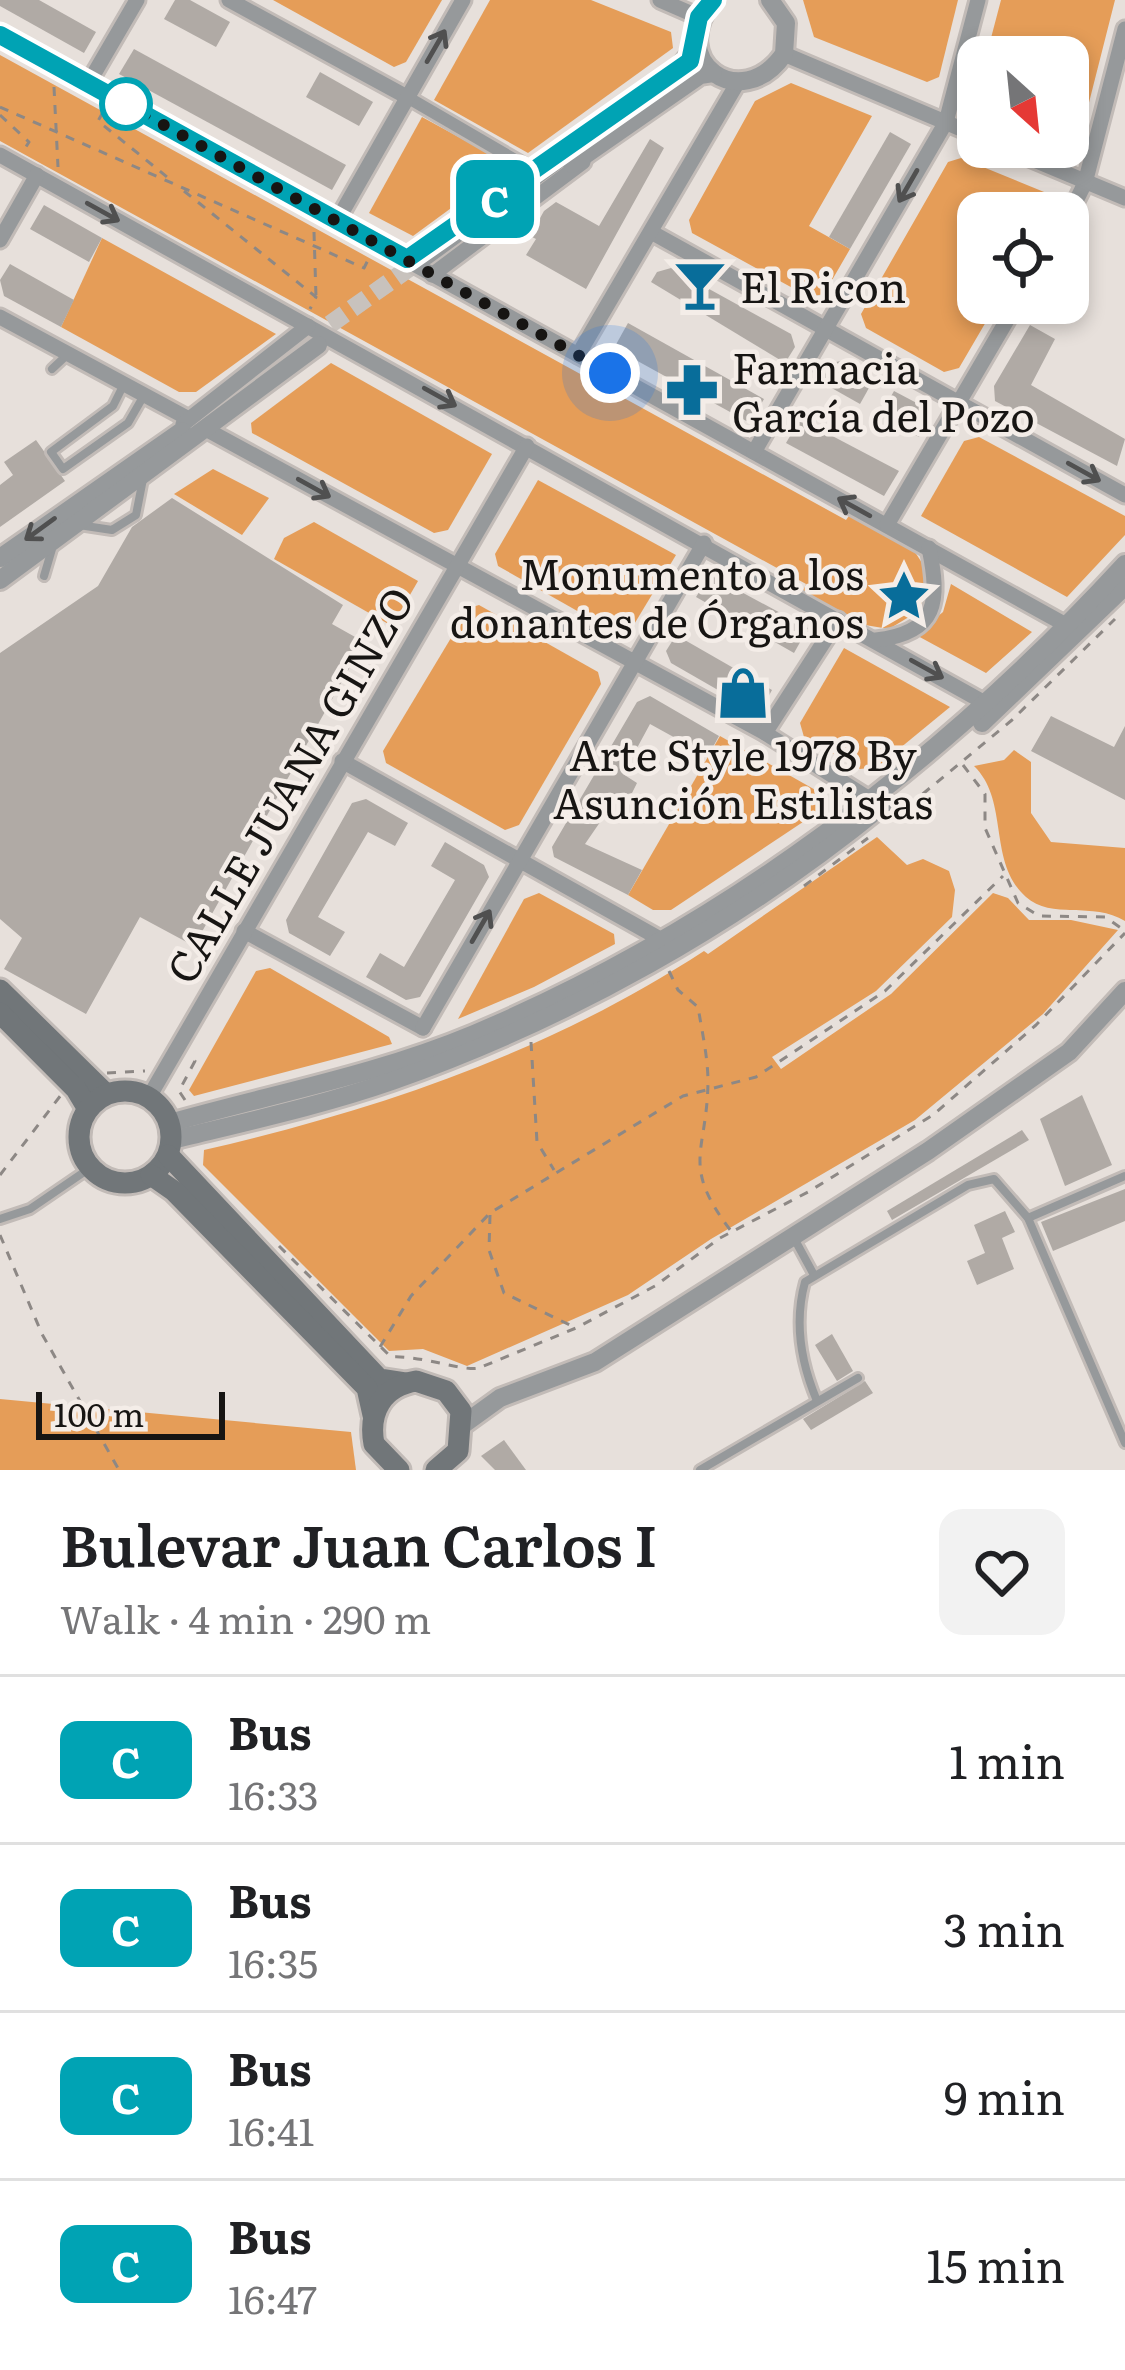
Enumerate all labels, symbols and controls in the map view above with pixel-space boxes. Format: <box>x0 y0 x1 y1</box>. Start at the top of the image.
one-way arrow <box>425 29 449 64</box>
north arrow <box>957 36 1089 168</box>
map controls <box>957 36 1089 324</box>
unlabelled marker <box>101 79 151 129</box>
line badge: C <box>456 160 534 238</box>
text: C <box>480 168 510 230</box>
one-way arrow <box>896 168 920 203</box>
button: locate <box>957 192 1089 324</box>
one-way arrow <box>84 200 119 224</box>
place label: El Ricon <box>740 254 906 316</box>
bar icon: El Ricon <box>671 256 729 314</box>
place label: Farmacia García del Pozo <box>732 335 1035 445</box>
your location <box>580 343 640 403</box>
pharmacy icon: Farmacia García del Pozo <box>663 361 721 419</box>
one-way arrow <box>421 386 456 409</box>
one-way arrow <box>1066 461 1101 485</box>
one-way arrow <box>295 477 330 501</box>
one-way arrow <box>837 495 872 518</box>
one-way arrow <box>25 516 58 541</box>
place label: Monumento a los donantes de Órganos <box>450 541 864 651</box>
place icon: Monumento a los donantes de Órganos <box>875 567 933 625</box>
street label: CALLE JUANA GINZO <box>149 574 427 994</box>
one-way arrow <box>909 658 944 681</box>
shop icon: Arte Style 1978 By Asunción Estilistas <box>714 664 772 722</box>
place label: Arte Style 1978 By Asunción Estilistas <box>553 722 933 832</box>
one-way arrow <box>470 909 494 944</box>
scale bar <box>36 1386 225 1439</box>
text: 100 m <box>54 1388 144 1437</box>
text: Bulevar Juan Carlos I <box>60 1500 658 1585</box>
button: heart <box>939 1509 1065 1635</box>
text: Walk · 4 min · 290 m <box>60 1588 431 1646</box>
text: Bus <box>228 1697 312 1764</box>
text: 1 min <box>949 1726 1065 1793</box>
text: C <box>111 1729 141 1791</box>
text: 16:33 <box>228 1764 319 1822</box>
text: Bus <box>228 1865 312 1932</box>
text: 3 min <box>943 1894 1065 1961</box>
text: C <box>111 1897 141 1959</box>
text: 16:35 <box>228 1932 318 1990</box>
text: Bus <box>228 2033 312 2100</box>
text: 9 min <box>944 2062 1065 2129</box>
text: C <box>111 2065 141 2127</box>
text: 16:41 <box>228 2100 314 2158</box>
text: Bus <box>228 2201 312 2268</box>
text: 15 min <box>926 2230 1065 2297</box>
text: C <box>111 2233 141 2295</box>
text: 16:47 <box>228 2268 317 2326</box>

